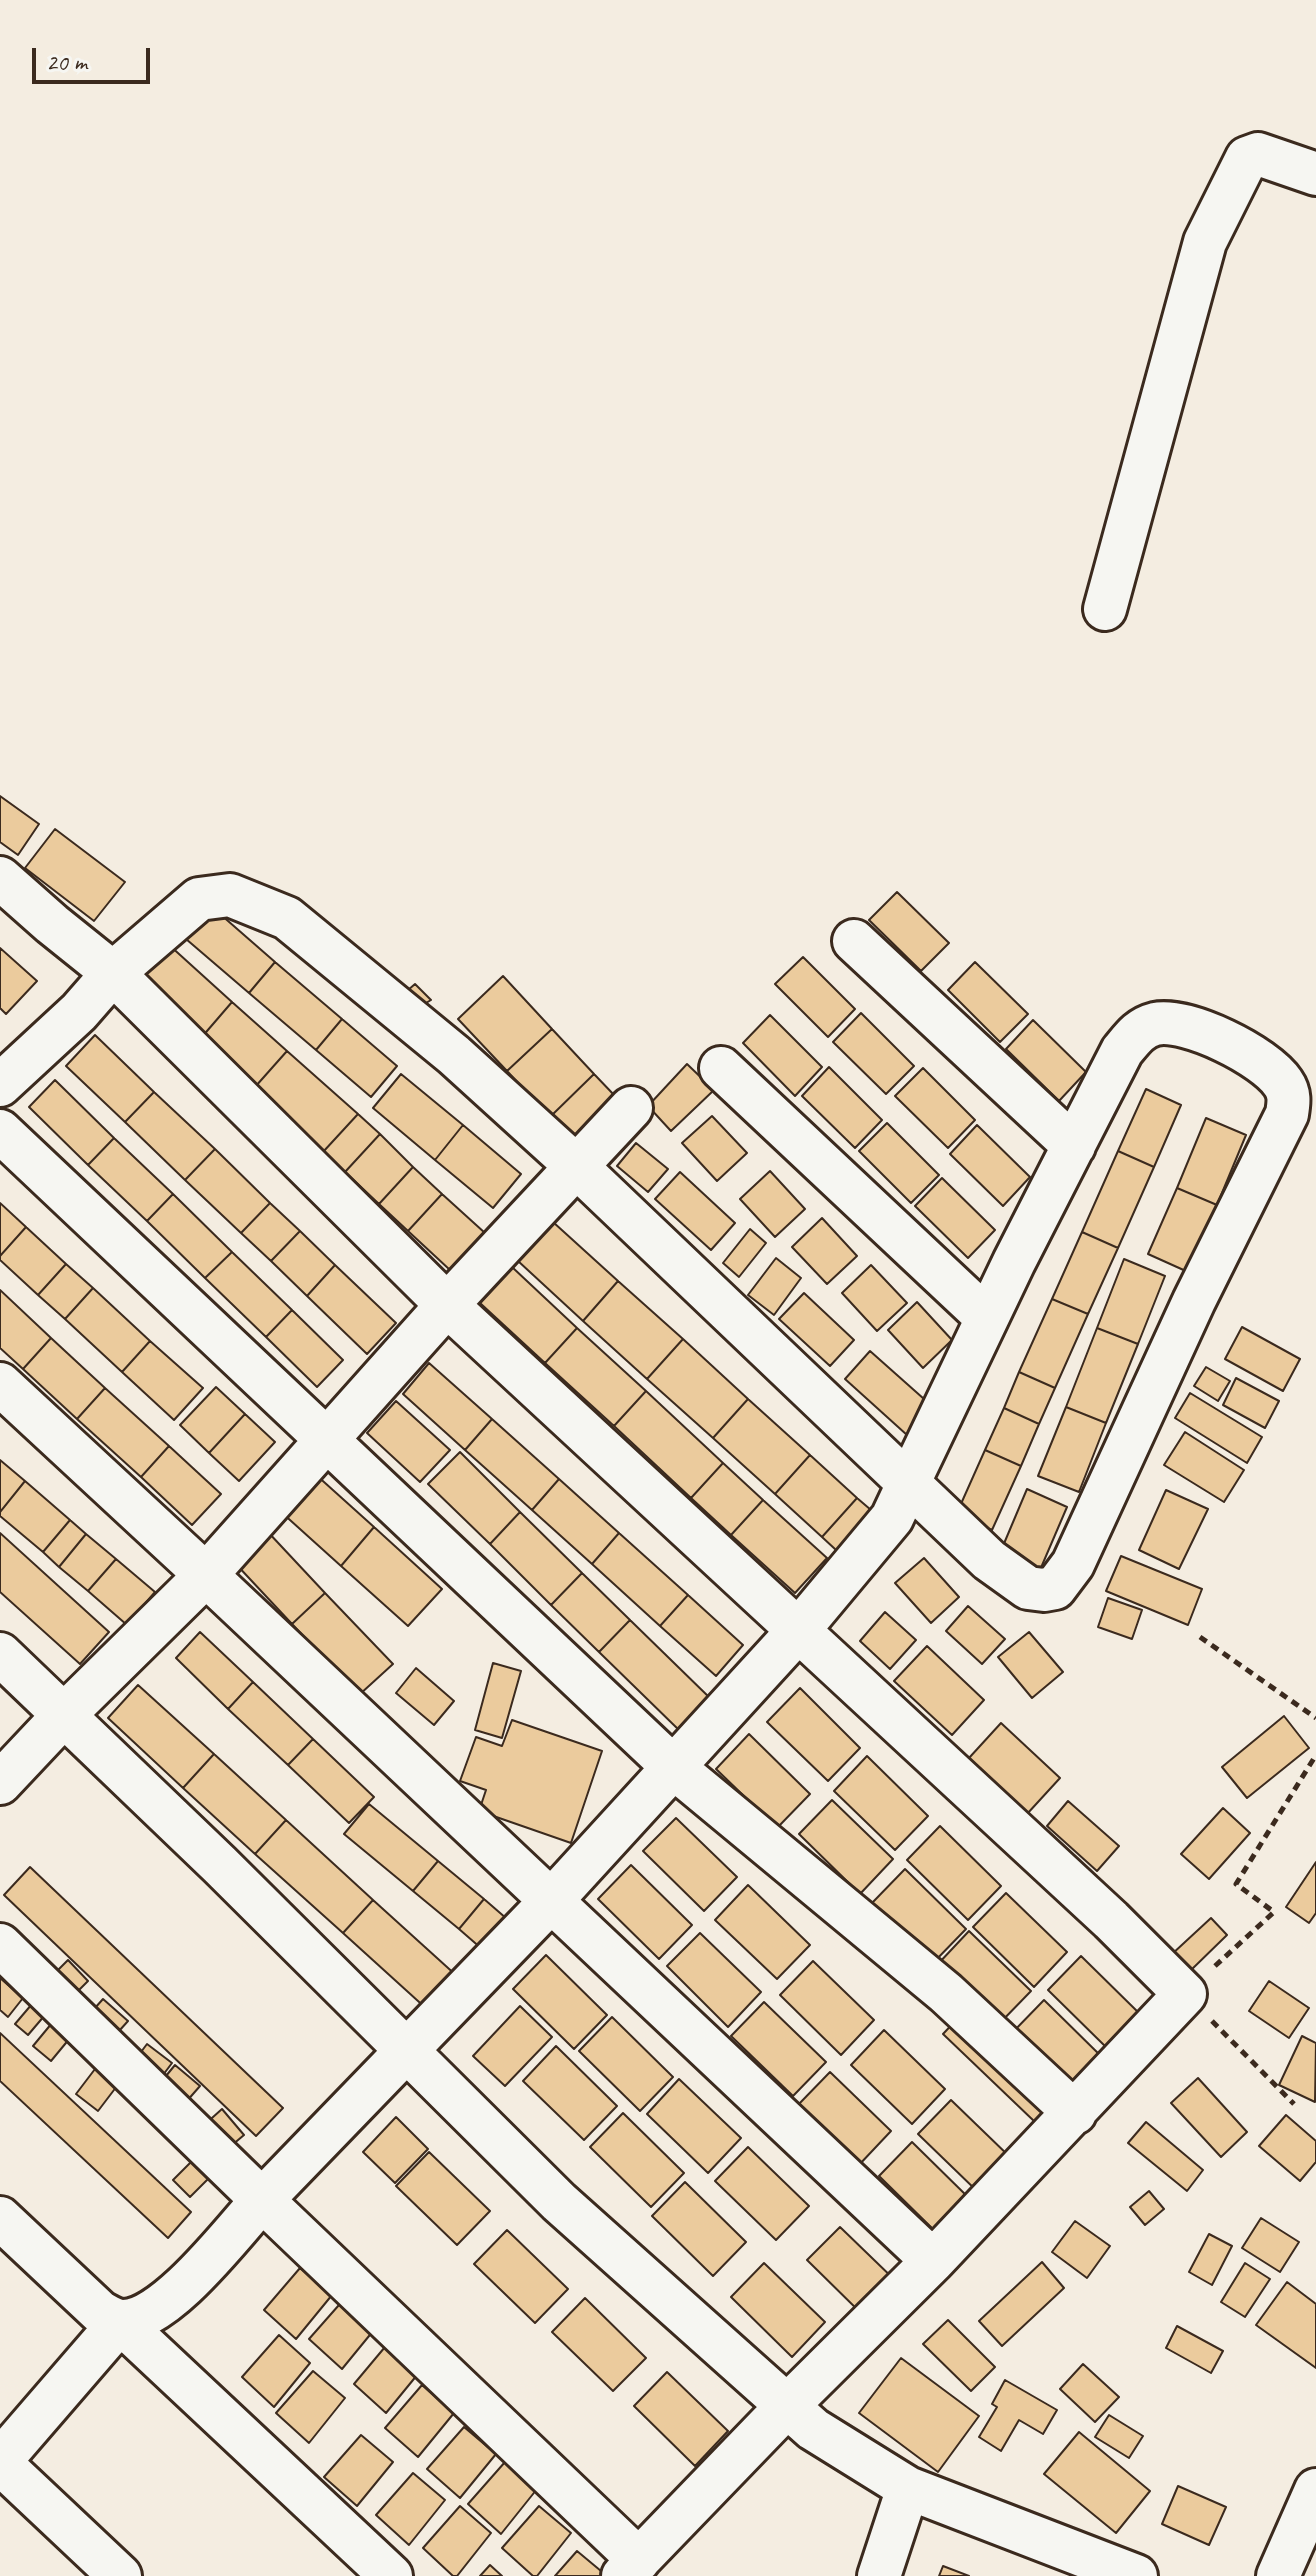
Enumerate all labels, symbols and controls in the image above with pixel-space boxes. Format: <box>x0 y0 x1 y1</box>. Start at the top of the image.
scale bar <box>36 32 154 82</box>
text: 20 m <box>46 47 87 77</box>

